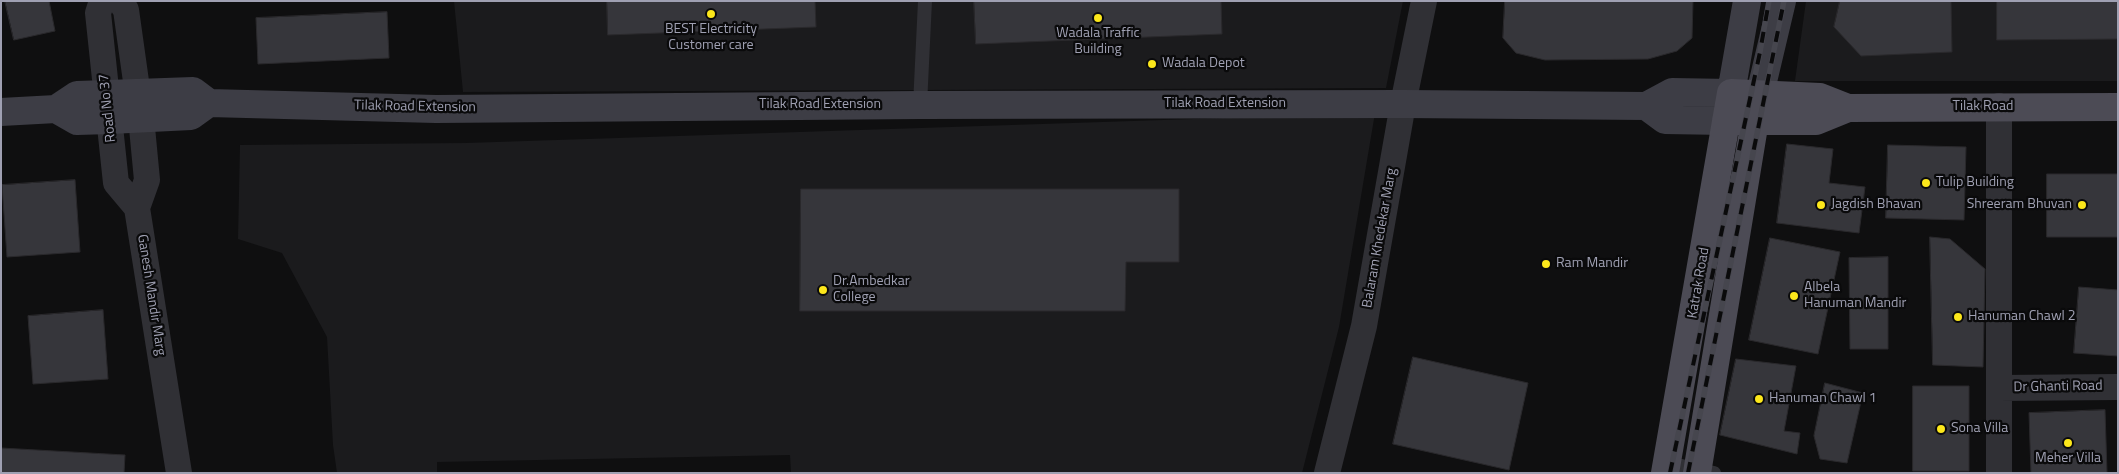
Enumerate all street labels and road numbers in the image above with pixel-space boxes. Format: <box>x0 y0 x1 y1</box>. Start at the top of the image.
street label: Road No 37 <box>96 73 120 143</box>
street label: Tilak Road Extension <box>1164 96 1286 112</box>
street label: Tilak Road Extension <box>759 97 881 113</box>
street label: Tilak Road Extension <box>354 98 476 116</box>
street label: Tilak Road <box>1953 99 2013 115</box>
street label: Balaram Khedekar Marg <box>1359 167 1401 309</box>
street label: Ganesh Mandir Marg <box>133 233 169 357</box>
street label: Katrak Road <box>1684 246 1714 320</box>
street label: Dr Ghanti Road <box>2013 378 2103 396</box>

